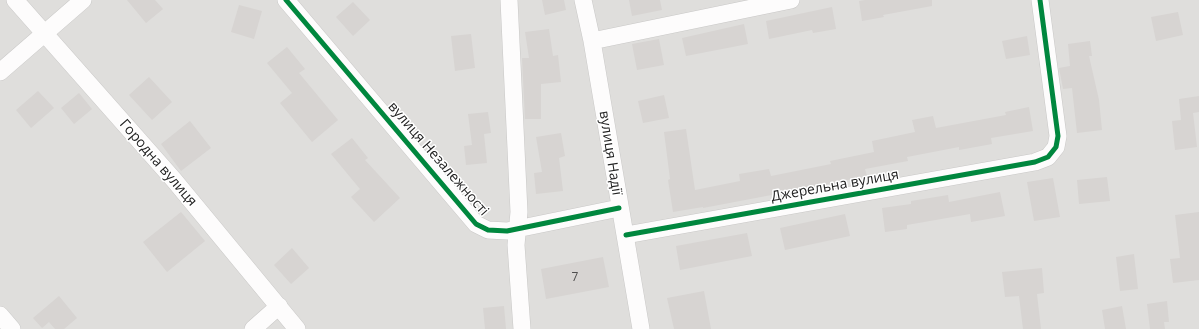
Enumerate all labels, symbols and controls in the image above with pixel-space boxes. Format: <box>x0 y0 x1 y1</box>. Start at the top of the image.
street label: вулиця Незалежності <box>384 99 492 219</box>
street label: вулиця Надії <box>595 110 625 196</box>
street label: Городна вулиця <box>116 116 200 210</box>
street label: Джерельна вулиця <box>770 167 900 205</box>
house number: 7 <box>572 271 578 285</box>

